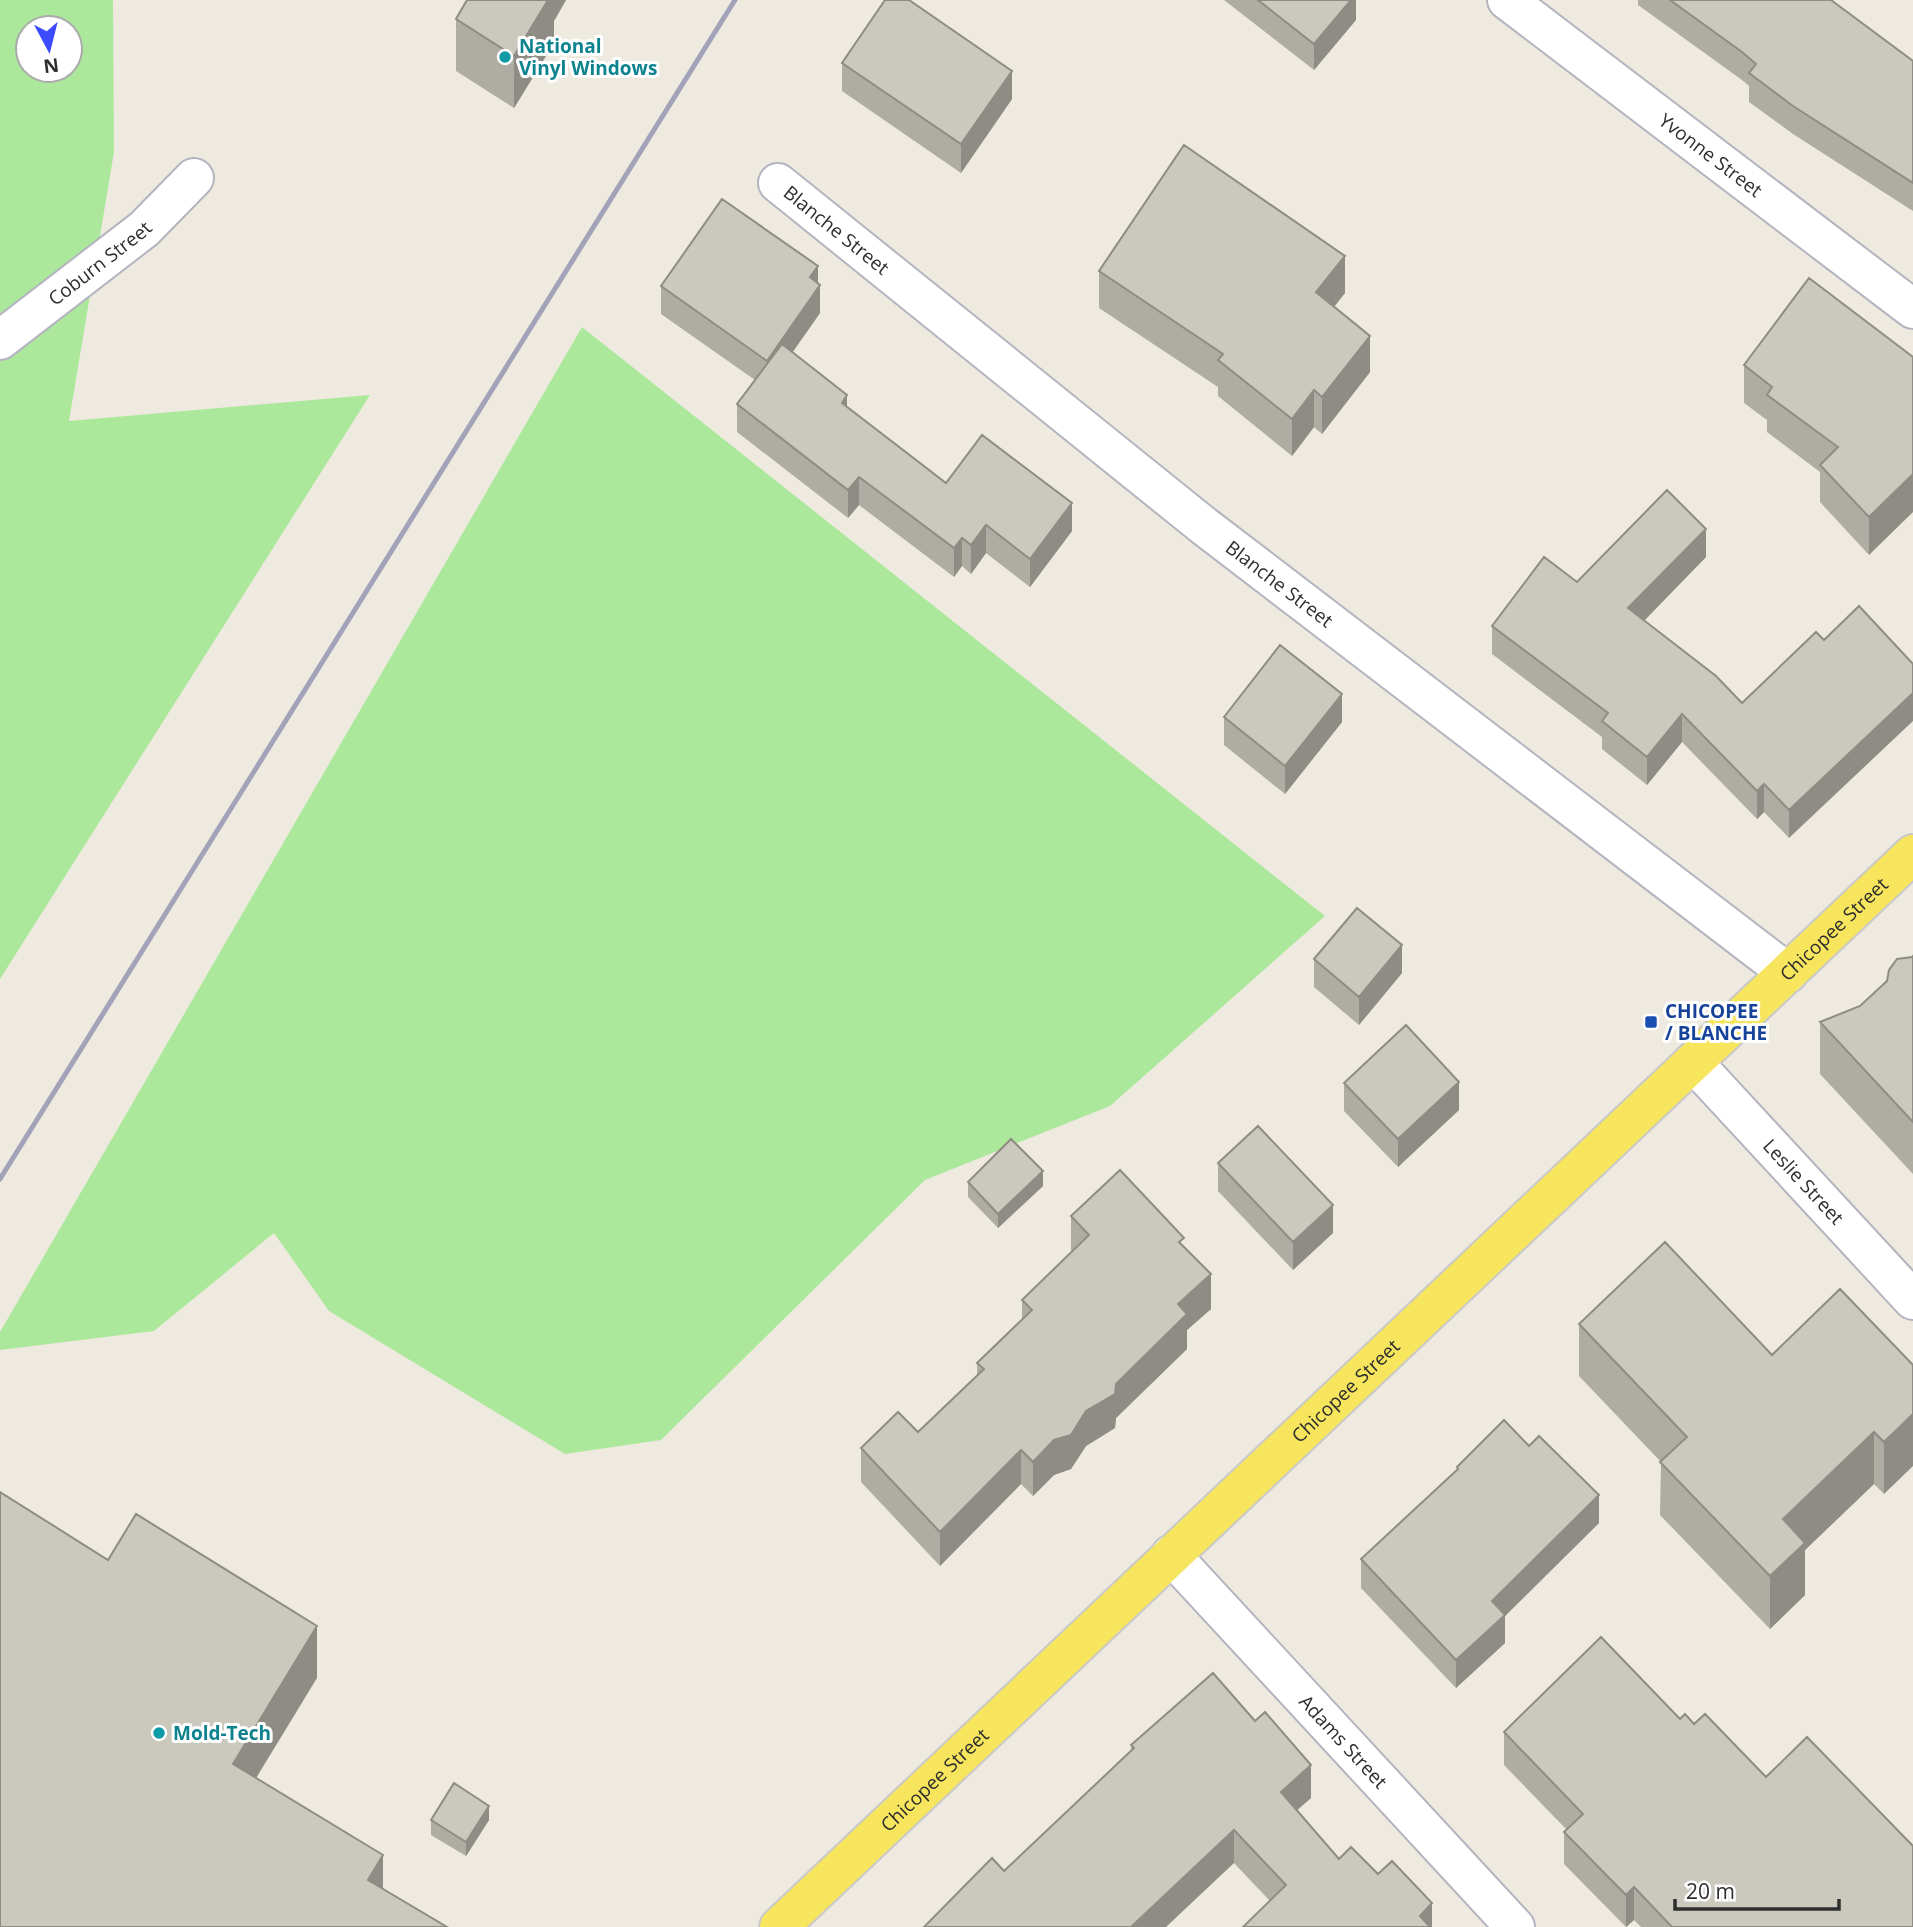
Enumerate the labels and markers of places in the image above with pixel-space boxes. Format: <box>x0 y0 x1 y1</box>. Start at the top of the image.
place label: National Vinyl Windows <box>519 33 657 81</box>
marker: National Vinyl Windows <box>497 49 513 65</box>
place label: CHICOPEE / BLANCHE <box>1665 998 1767 1046</box>
marker: CHICOPEE / BLANCHE <box>1643 1014 1659 1030</box>
place label: Mold-Tech <box>173 1720 271 1746</box>
marker: Mold-Tech <box>151 1725 167 1741</box>

